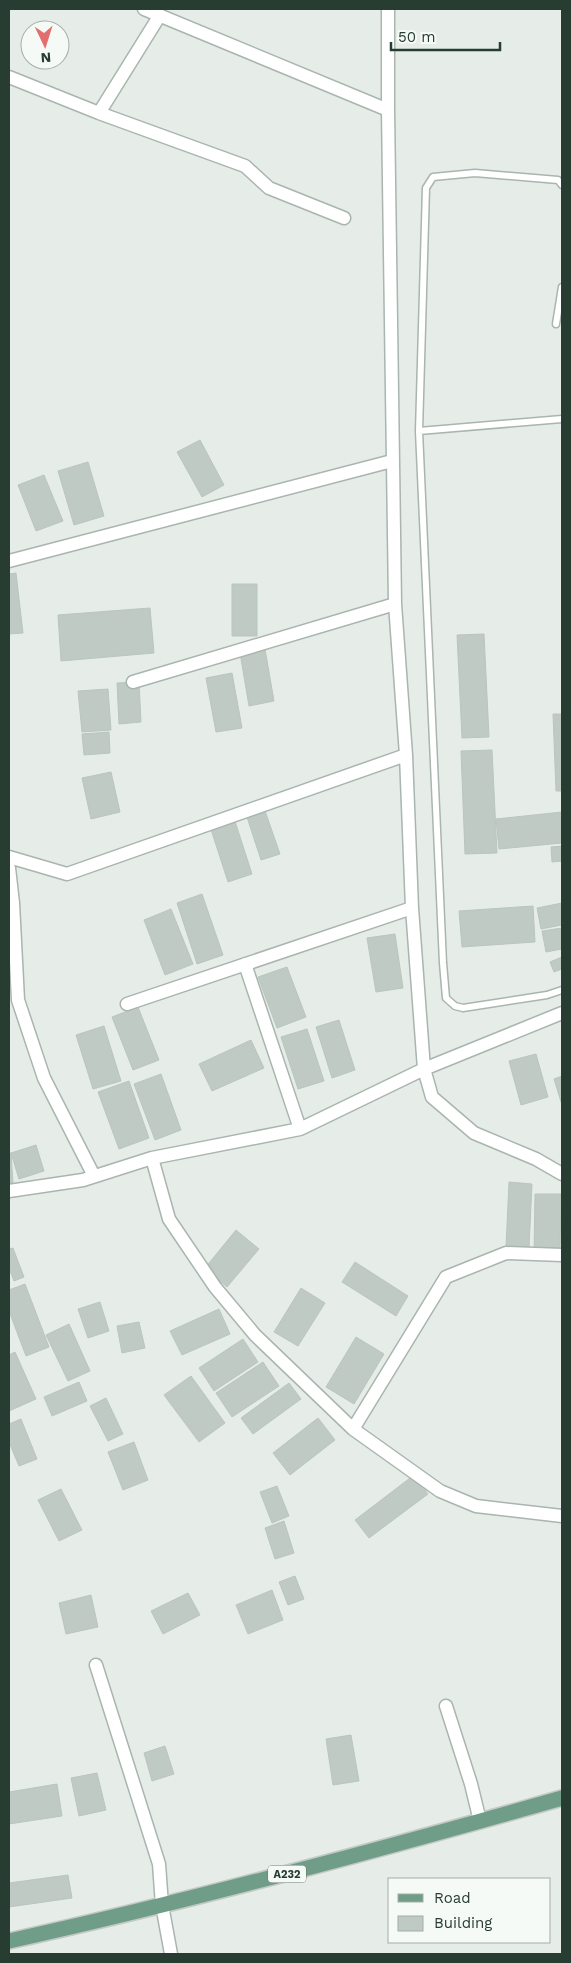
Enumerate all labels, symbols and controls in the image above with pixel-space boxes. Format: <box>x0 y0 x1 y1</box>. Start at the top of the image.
north arrow <box>20 20 70 70</box>
scale bar <box>391 20 500 52</box>
text: 50 m <box>398 28 435 46</box>
text: N <box>40 50 52 66</box>
road number: A232 <box>268 1866 306 1882</box>
legend <box>388 1878 551 1943</box>
text: Road <box>434 1889 471 1907</box>
text: Building <box>434 1914 492 1932</box>

